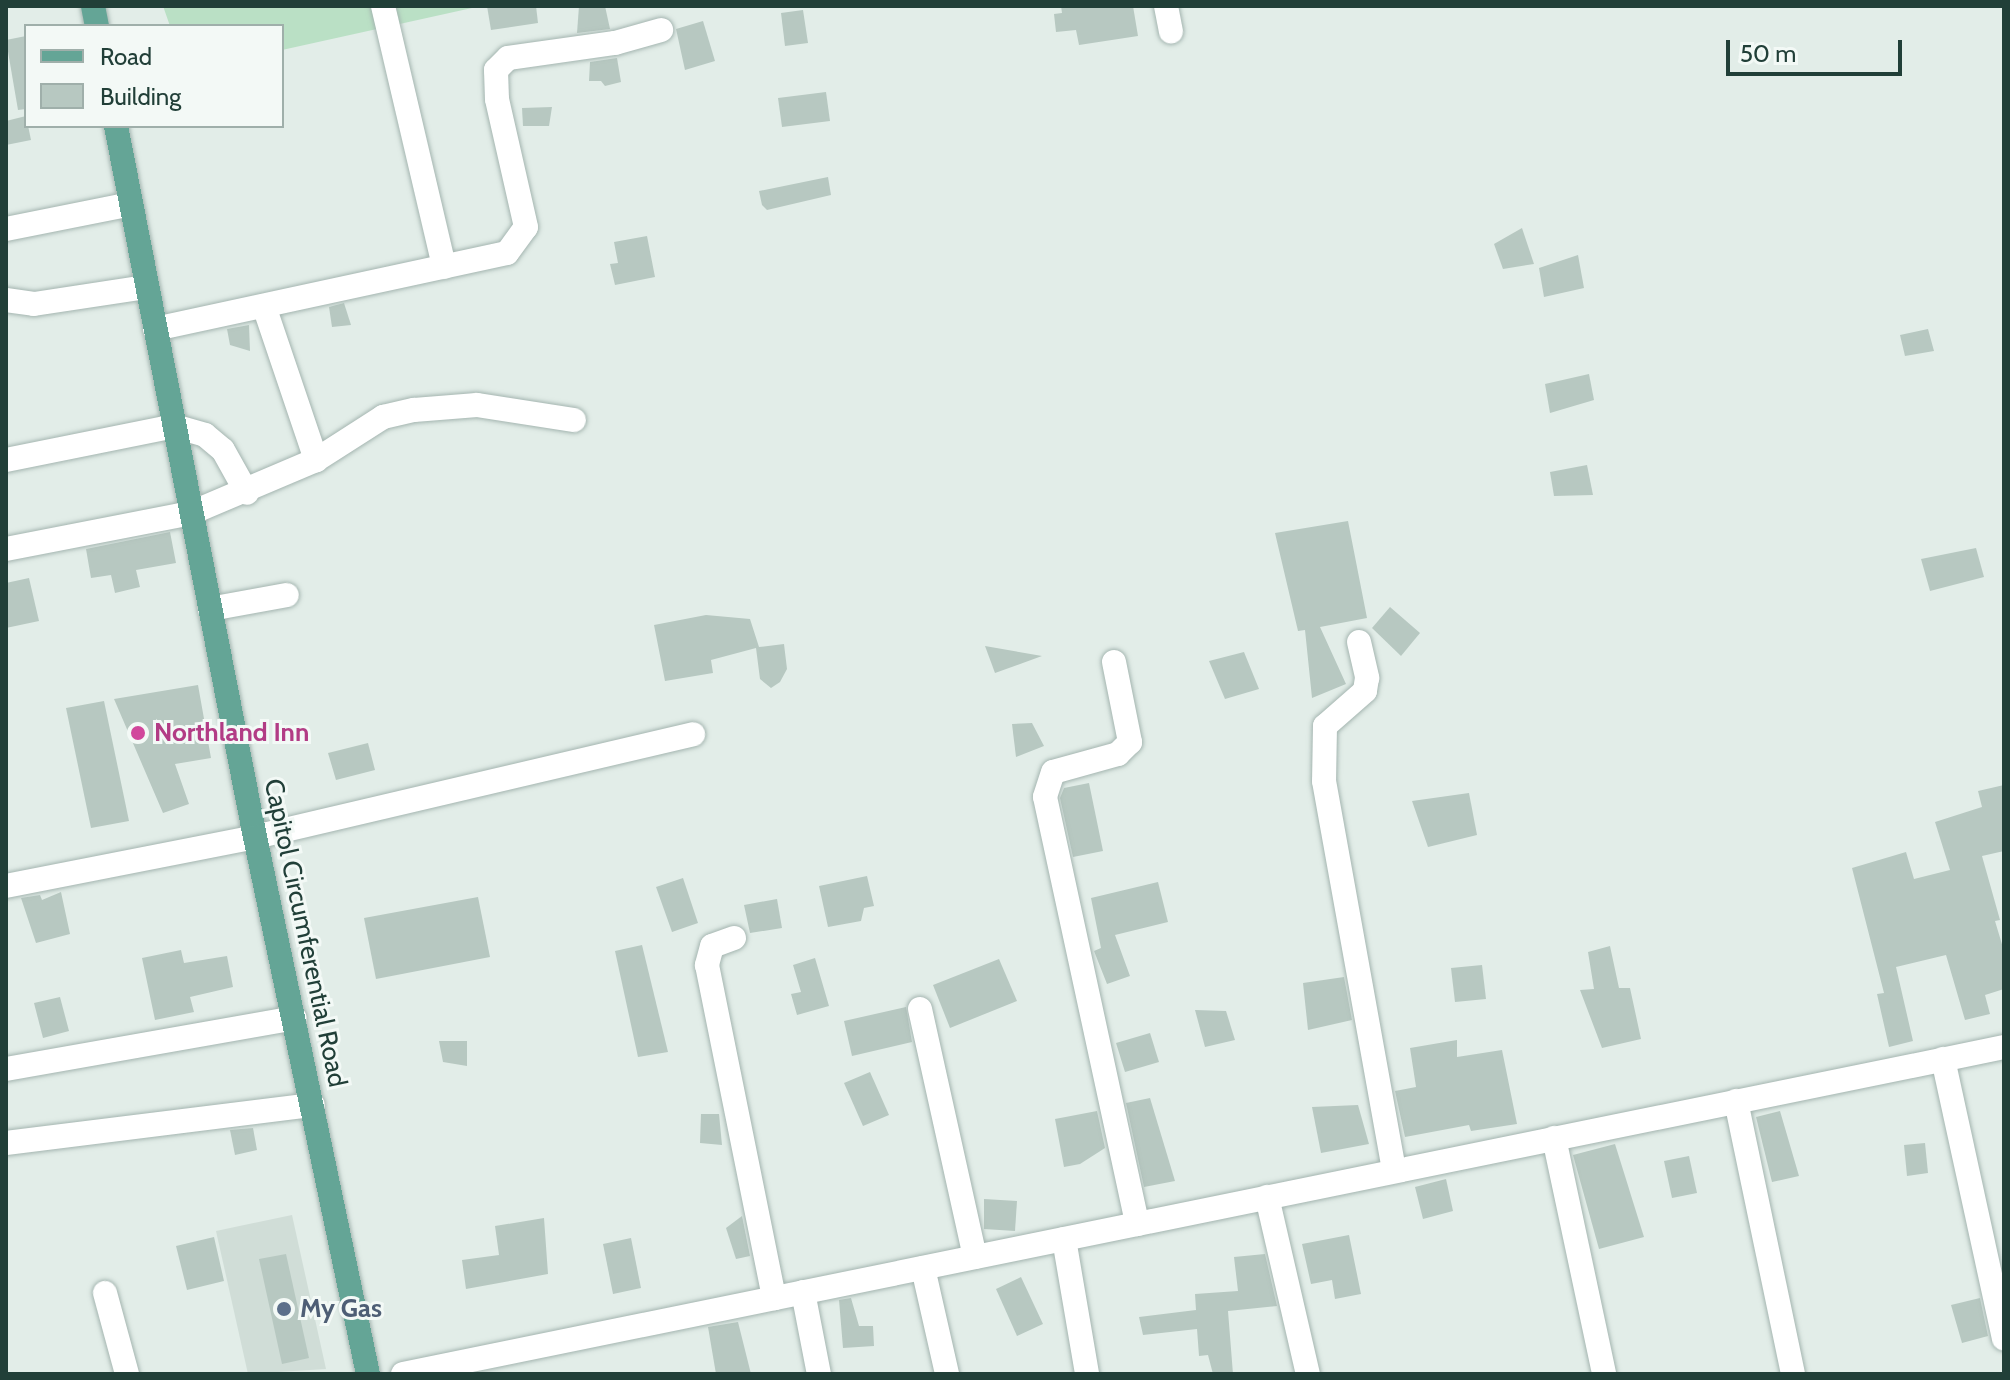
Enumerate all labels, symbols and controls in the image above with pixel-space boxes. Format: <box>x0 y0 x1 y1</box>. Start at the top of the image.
legend <box>24 24 284 128</box>
scale bar <box>1730 24 1906 74</box>
text: 50 m <box>1740 39 1796 68</box>
text: Road <box>100 42 152 71</box>
text: Building <box>100 82 181 111</box>
place label: Northland Inn <box>154 717 309 749</box>
marker: Northland Inn <box>129 724 147 742</box>
street label: Capitol Circumferential Road <box>257 776 353 1090</box>
place label: My Gas <box>300 1293 382 1325</box>
marker: My Gas <box>275 1300 293 1318</box>

